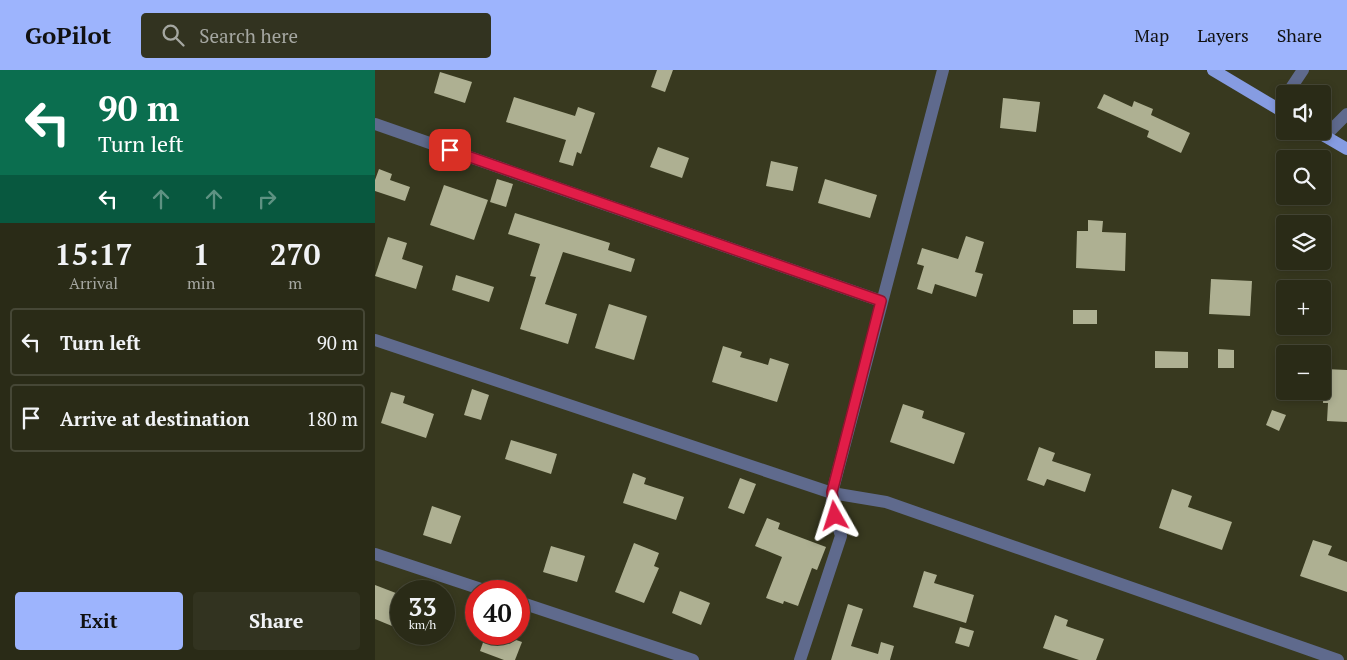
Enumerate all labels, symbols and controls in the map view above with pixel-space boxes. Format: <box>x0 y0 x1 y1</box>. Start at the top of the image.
search box <box>141 13 491 58</box>
text: GoPilot <box>25 19 111 51</box>
icon: search <box>159 21 187 49</box>
text: Search here <box>199 23 298 48</box>
text: Map <box>1134 23 1169 47</box>
text: Layers <box>1197 23 1249 47</box>
text: Share <box>1277 23 1322 47</box>
text: 90 m <box>98 85 179 131</box>
map controls <box>1276 85 1331 400</box>
button: sound <box>1276 85 1331 140</box>
icon: left <box>15 90 80 155</box>
text: Turn left <box>98 129 184 158</box>
pin <box>429 129 471 171</box>
icon: arrive <box>436 136 464 164</box>
button: search <box>1276 150 1331 205</box>
icon: left <box>94 185 122 213</box>
icon: ahead <box>147 185 175 213</box>
icon: ahead <box>200 185 228 213</box>
icon: right <box>253 185 281 213</box>
button: layers <box>1276 215 1331 270</box>
text: 15:17 <box>54 234 133 274</box>
text: 1 <box>193 234 210 274</box>
text: 270 <box>270 234 321 274</box>
text: Arrival <box>69 272 118 294</box>
text: min <box>187 272 215 294</box>
text: m <box>288 272 302 294</box>
button: + <box>1276 280 1331 335</box>
icon: left <box>17 328 45 356</box>
text: Turn left <box>60 330 141 355</box>
text: 90 m <box>317 330 358 355</box>
button: − <box>1276 345 1331 400</box>
icon: arrive <box>17 404 45 432</box>
text: Arrive at destination <box>60 406 249 431</box>
text: 180 m <box>307 406 358 431</box>
position arrow <box>808 489 860 541</box>
speed limit sign: 40 <box>465 580 530 645</box>
text: 33 <box>408 590 437 623</box>
button: Exit <box>15 592 183 650</box>
button: Share <box>193 592 360 650</box>
text: km/h <box>409 617 436 632</box>

